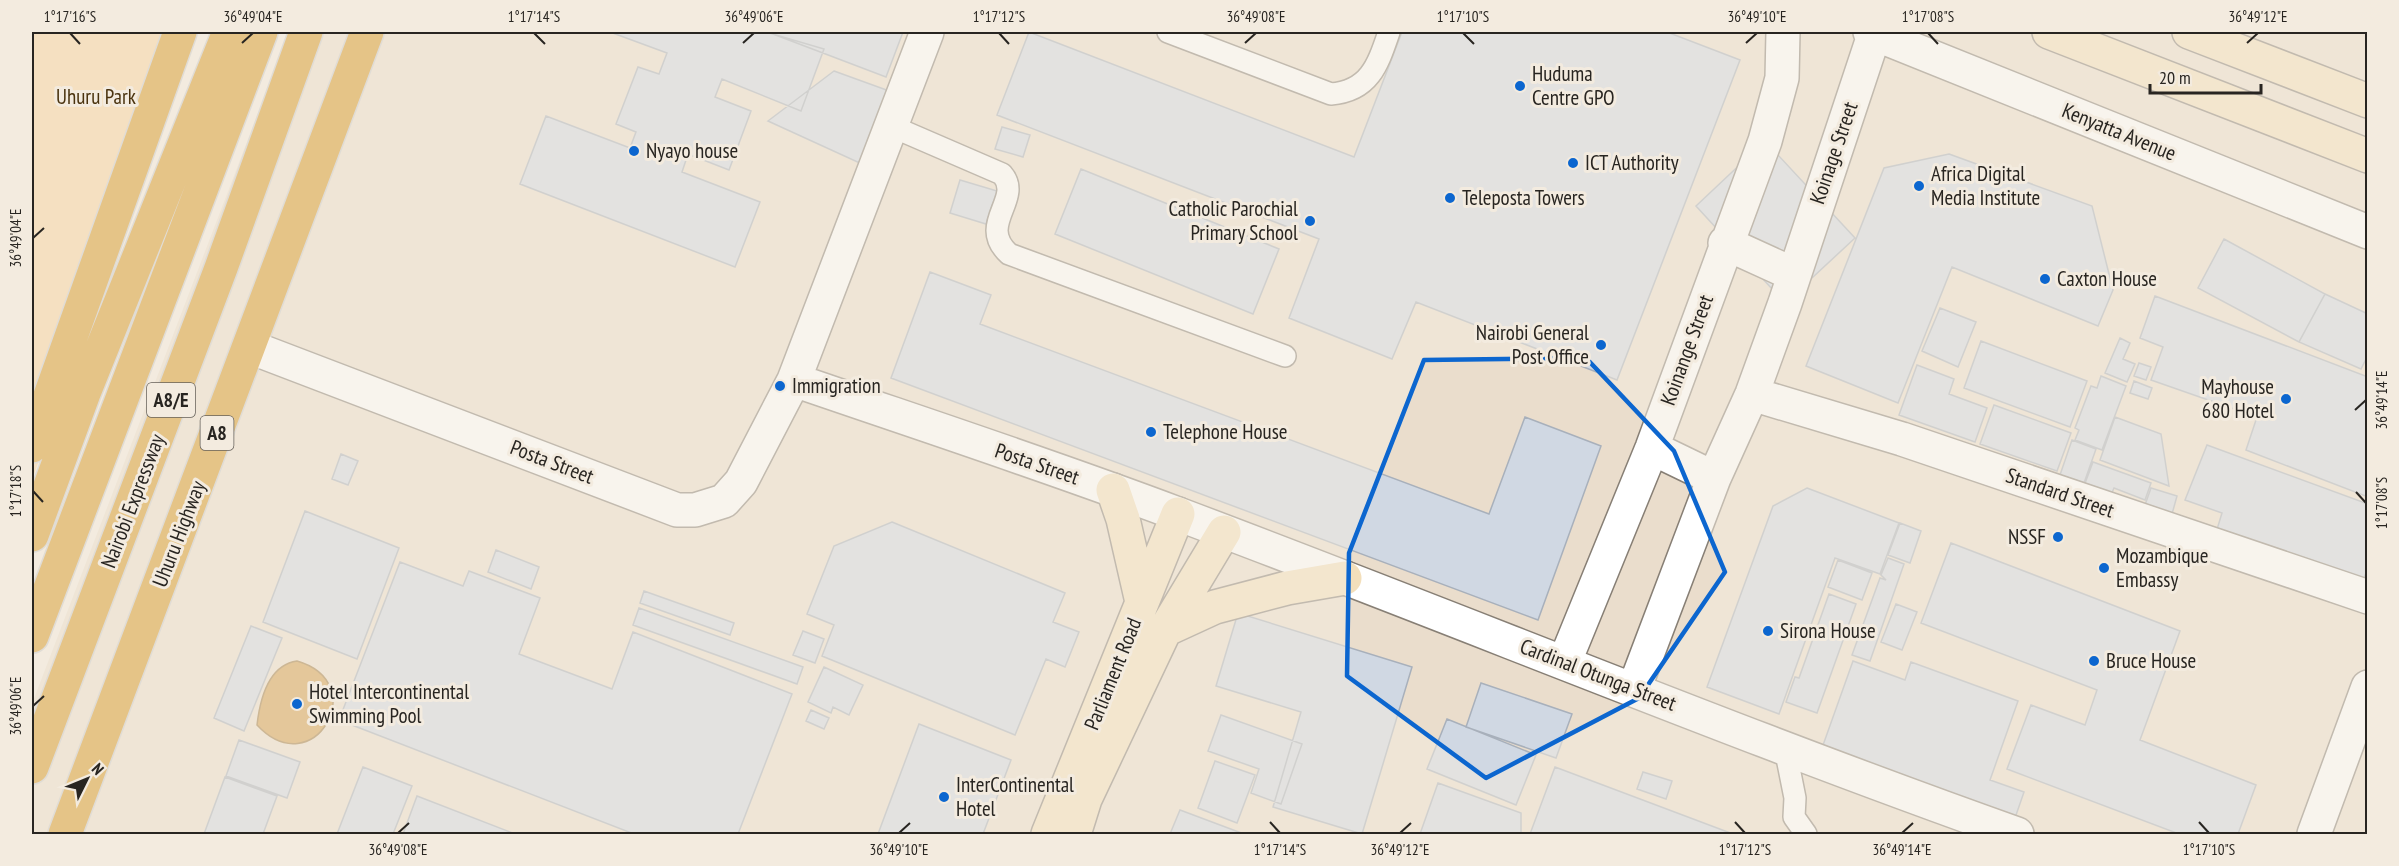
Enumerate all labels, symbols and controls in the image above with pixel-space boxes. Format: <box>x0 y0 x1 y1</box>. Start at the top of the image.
text: 1°17'16"S <box>44 7 96 26</box>
text: 36°49'04"E <box>223 7 283 26</box>
text: 1°17'14"S <box>508 7 560 26</box>
text: 36°49'06"E <box>724 7 784 26</box>
text: 1°17'12"S <box>973 7 1025 26</box>
text: 36°49'08"E <box>1226 7 1286 26</box>
text: 1°17'10"S <box>1437 7 1489 26</box>
text: 36°49'10"E <box>1727 7 1787 26</box>
text: 1°17'08"S <box>1902 7 1954 26</box>
text: 36°49'12"E <box>2228 7 2288 26</box>
scale bar <box>2150 57 2261 95</box>
place label: Huduma Centre GPO <box>1532 60 1615 111</box>
text: 20 m <box>2159 66 2191 89</box>
marker: Huduma Centre GPO <box>1513 79 1527 93</box>
park label: Uhuru Park <box>56 83 136 110</box>
street label: Kenyatta Avenue <box>2058 96 2180 167</box>
street label: Koinage Street <box>1803 98 1864 208</box>
place label: Nyayo house <box>646 137 738 164</box>
marker: Nyayo house <box>627 144 641 158</box>
place label: ICT Authority <box>1585 149 1679 176</box>
marker: ICT Authority <box>1566 156 1580 170</box>
place label: Africa Digital Media Institute <box>1931 160 2040 211</box>
marker: Africa Digital Media Institute <box>1912 179 1926 193</box>
place label: Teleposta Towers <box>1462 184 1585 211</box>
marker: Teleposta Towers <box>1443 191 1457 205</box>
place label: Catholic Parochial Primary School <box>1168 195 1298 246</box>
text: 36°49'04"E <box>6 208 25 268</box>
marker: Catholic Parochial Primary School <box>1303 214 1317 228</box>
place label: Caxton House <box>2057 265 2157 292</box>
marker: Caxton House <box>2038 272 2052 286</box>
street label: Koinange Street <box>1654 291 1719 409</box>
place label: Nairobi General Post Office <box>1476 319 1589 370</box>
marker: Nairobi General Post Office <box>1594 338 1608 352</box>
text: 36°49'14"E <box>2372 370 2391 430</box>
place label: Immigration <box>792 372 881 399</box>
place label: Mayhouse 680 Hotel <box>2201 373 2274 424</box>
marker: Immigration <box>773 379 787 393</box>
road number: A8/E <box>147 383 195 417</box>
marker: Mayhouse 680 Hotel <box>2279 392 2293 406</box>
road number: A8 <box>200 416 234 450</box>
place label: Telephone House <box>1163 418 1287 445</box>
marker: Telephone House <box>1144 425 1158 439</box>
street label: Nairobi Expressway <box>95 430 170 572</box>
street label: Posta Street <box>507 433 598 490</box>
street label: Posta Street <box>992 437 1083 491</box>
street label: Standard Street <box>2003 461 2118 524</box>
text: 1°17'18"S <box>6 465 25 517</box>
street label: Uhuru Highway <box>146 477 211 591</box>
text: 1°17'08"S <box>2372 477 2391 529</box>
place label: NSSF <box>2008 523 2046 550</box>
marker: NSSF <box>2051 530 2065 544</box>
place label: Mozambique Embassy <box>2116 542 2208 593</box>
marker: Mozambique Embassy <box>2097 561 2111 575</box>
street label: Parliament Road <box>1078 614 1147 734</box>
place label: Sirona House <box>1780 617 1876 644</box>
marker: Sirona House <box>1761 624 1775 638</box>
street label: Cardinal Otunga Street <box>1516 632 1680 717</box>
place label: Bruce House <box>2106 647 2196 674</box>
marker: Bruce House <box>2087 654 2101 668</box>
text: 36°49'06"E <box>6 676 25 736</box>
place label: Hotel Intercontinental Swimming Pool <box>309 678 469 729</box>
marker: Hotel Intercontinental Swimming Pool <box>290 697 304 711</box>
north arrow <box>57 749 117 809</box>
text: N <box>88 759 108 779</box>
place label: InterContinental Hotel <box>956 771 1074 822</box>
marker: InterContinental Hotel <box>937 790 951 804</box>
text: 36°49'08"E <box>368 840 428 859</box>
text: 36°49'10"E <box>869 840 929 859</box>
text: 1°17'14"S <box>1254 840 1306 859</box>
text: 36°49'12"E <box>1370 840 1430 859</box>
text: 1°17'12"S <box>1719 840 1771 859</box>
text: 36°49'14"E <box>1872 840 1932 859</box>
text: 1°17'10"S <box>2183 840 2235 859</box>

